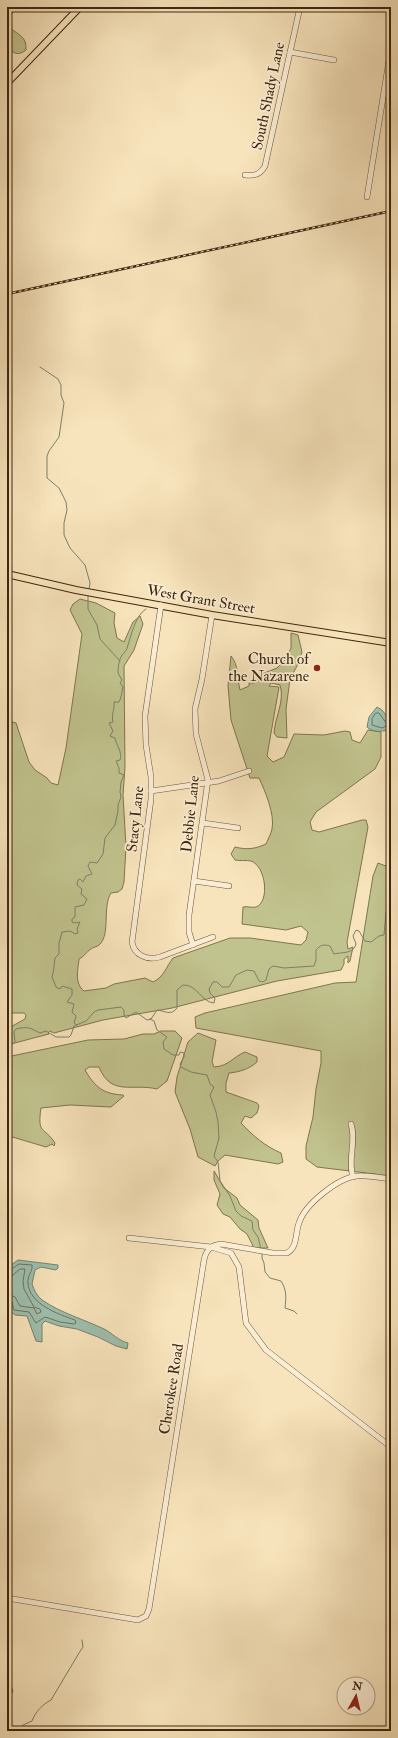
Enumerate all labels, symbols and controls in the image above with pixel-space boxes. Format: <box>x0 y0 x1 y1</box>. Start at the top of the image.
street label: South Shady Lane <box>248 40 289 152</box>
street label: West Grant Street <box>144 580 257 618</box>
place label: Church of the Nazarene <box>228 650 311 686</box>
marker: Church of the Nazarene <box>312 663 322 673</box>
street label: Debbie Lane <box>177 774 204 854</box>
street label: Stacy Lane <box>123 785 148 853</box>
street label: Cherokee Road <box>155 1342 188 1436</box>
north arrow <box>336 1676 376 1716</box>
text: N <box>351 1679 364 1694</box>

